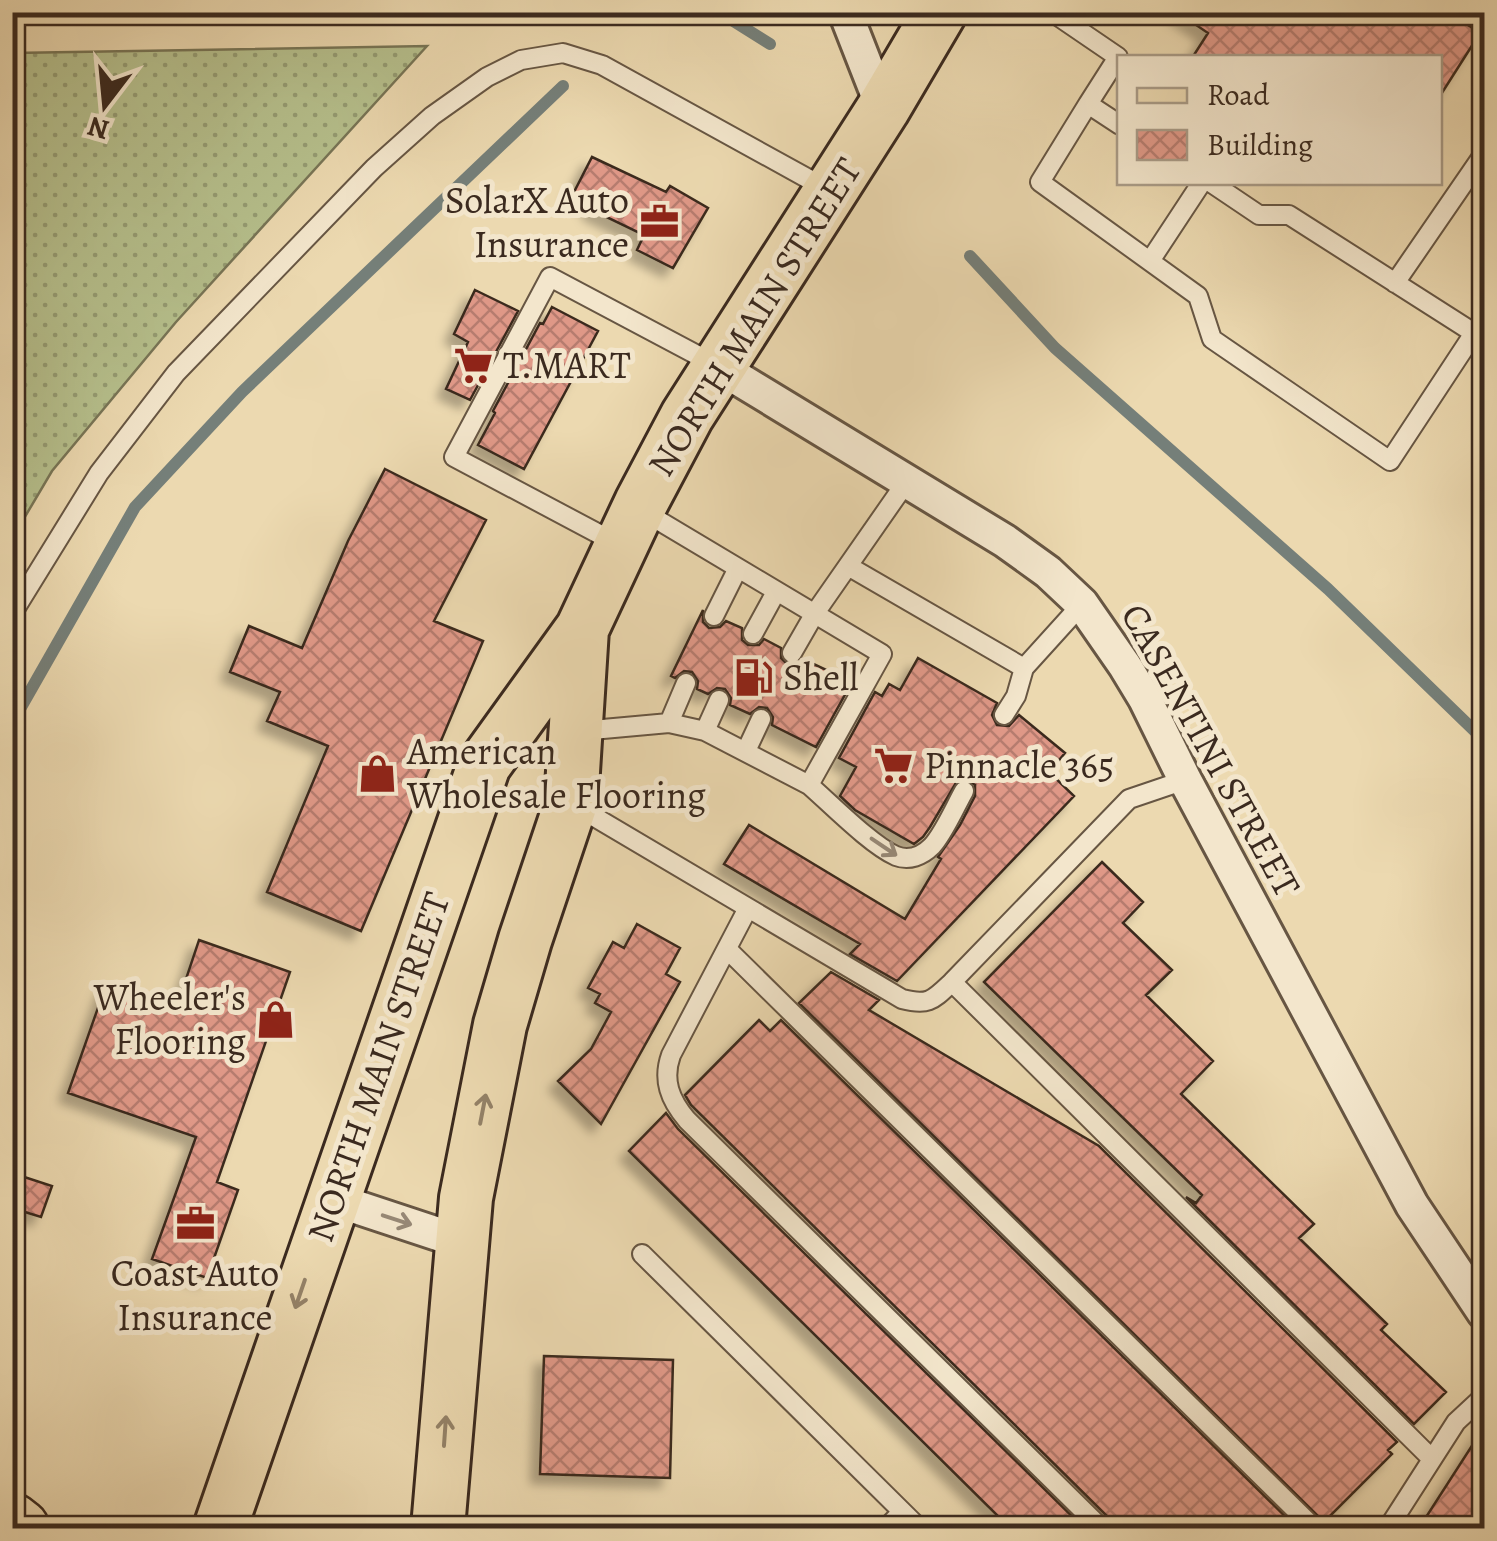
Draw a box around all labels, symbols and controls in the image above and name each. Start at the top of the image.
north arrow [55,55,155,155]
legend [1117,55,1442,185]
text: Road [1207,75,1270,115]
text: N [83,107,113,149]
text: Building [1207,125,1313,165]
street label: NORTH MAIN STREET [635,148,873,486]
place label: SolarX Auto Insurance [445,174,629,270]
office icon: SolarX Auto Insurance [638,201,680,243]
place label: T.MART [503,339,631,391]
supermarket icon: T.MART [452,344,494,386]
street label: CASENTINI STREET [1109,594,1313,906]
place label: Shell [783,651,859,703]
fuel station icon: Shell [732,656,774,698]
place label: American Wholesale Flooring [406,725,706,821]
place label: Pinnacle 365 [924,739,1114,791]
supermarket icon: Pinnacle 365 [873,744,915,786]
shop icon: American Wholesale Flooring [356,752,398,794]
one-way arrow [870,836,897,857]
street label: NORTH MAIN STREET [294,885,462,1249]
place label: Wheeler's Flooring [93,971,246,1067]
shop icon: Wheeler's Flooring [255,998,297,1040]
one-way arrow [474,1093,493,1126]
office icon: Coast Auto Insurance [174,1203,216,1245]
one-way arrow [381,1213,413,1231]
place label: Coast Auto Insurance [111,1247,279,1343]
one-way arrow [290,1277,308,1308]
one-way arrow [436,1416,455,1448]

